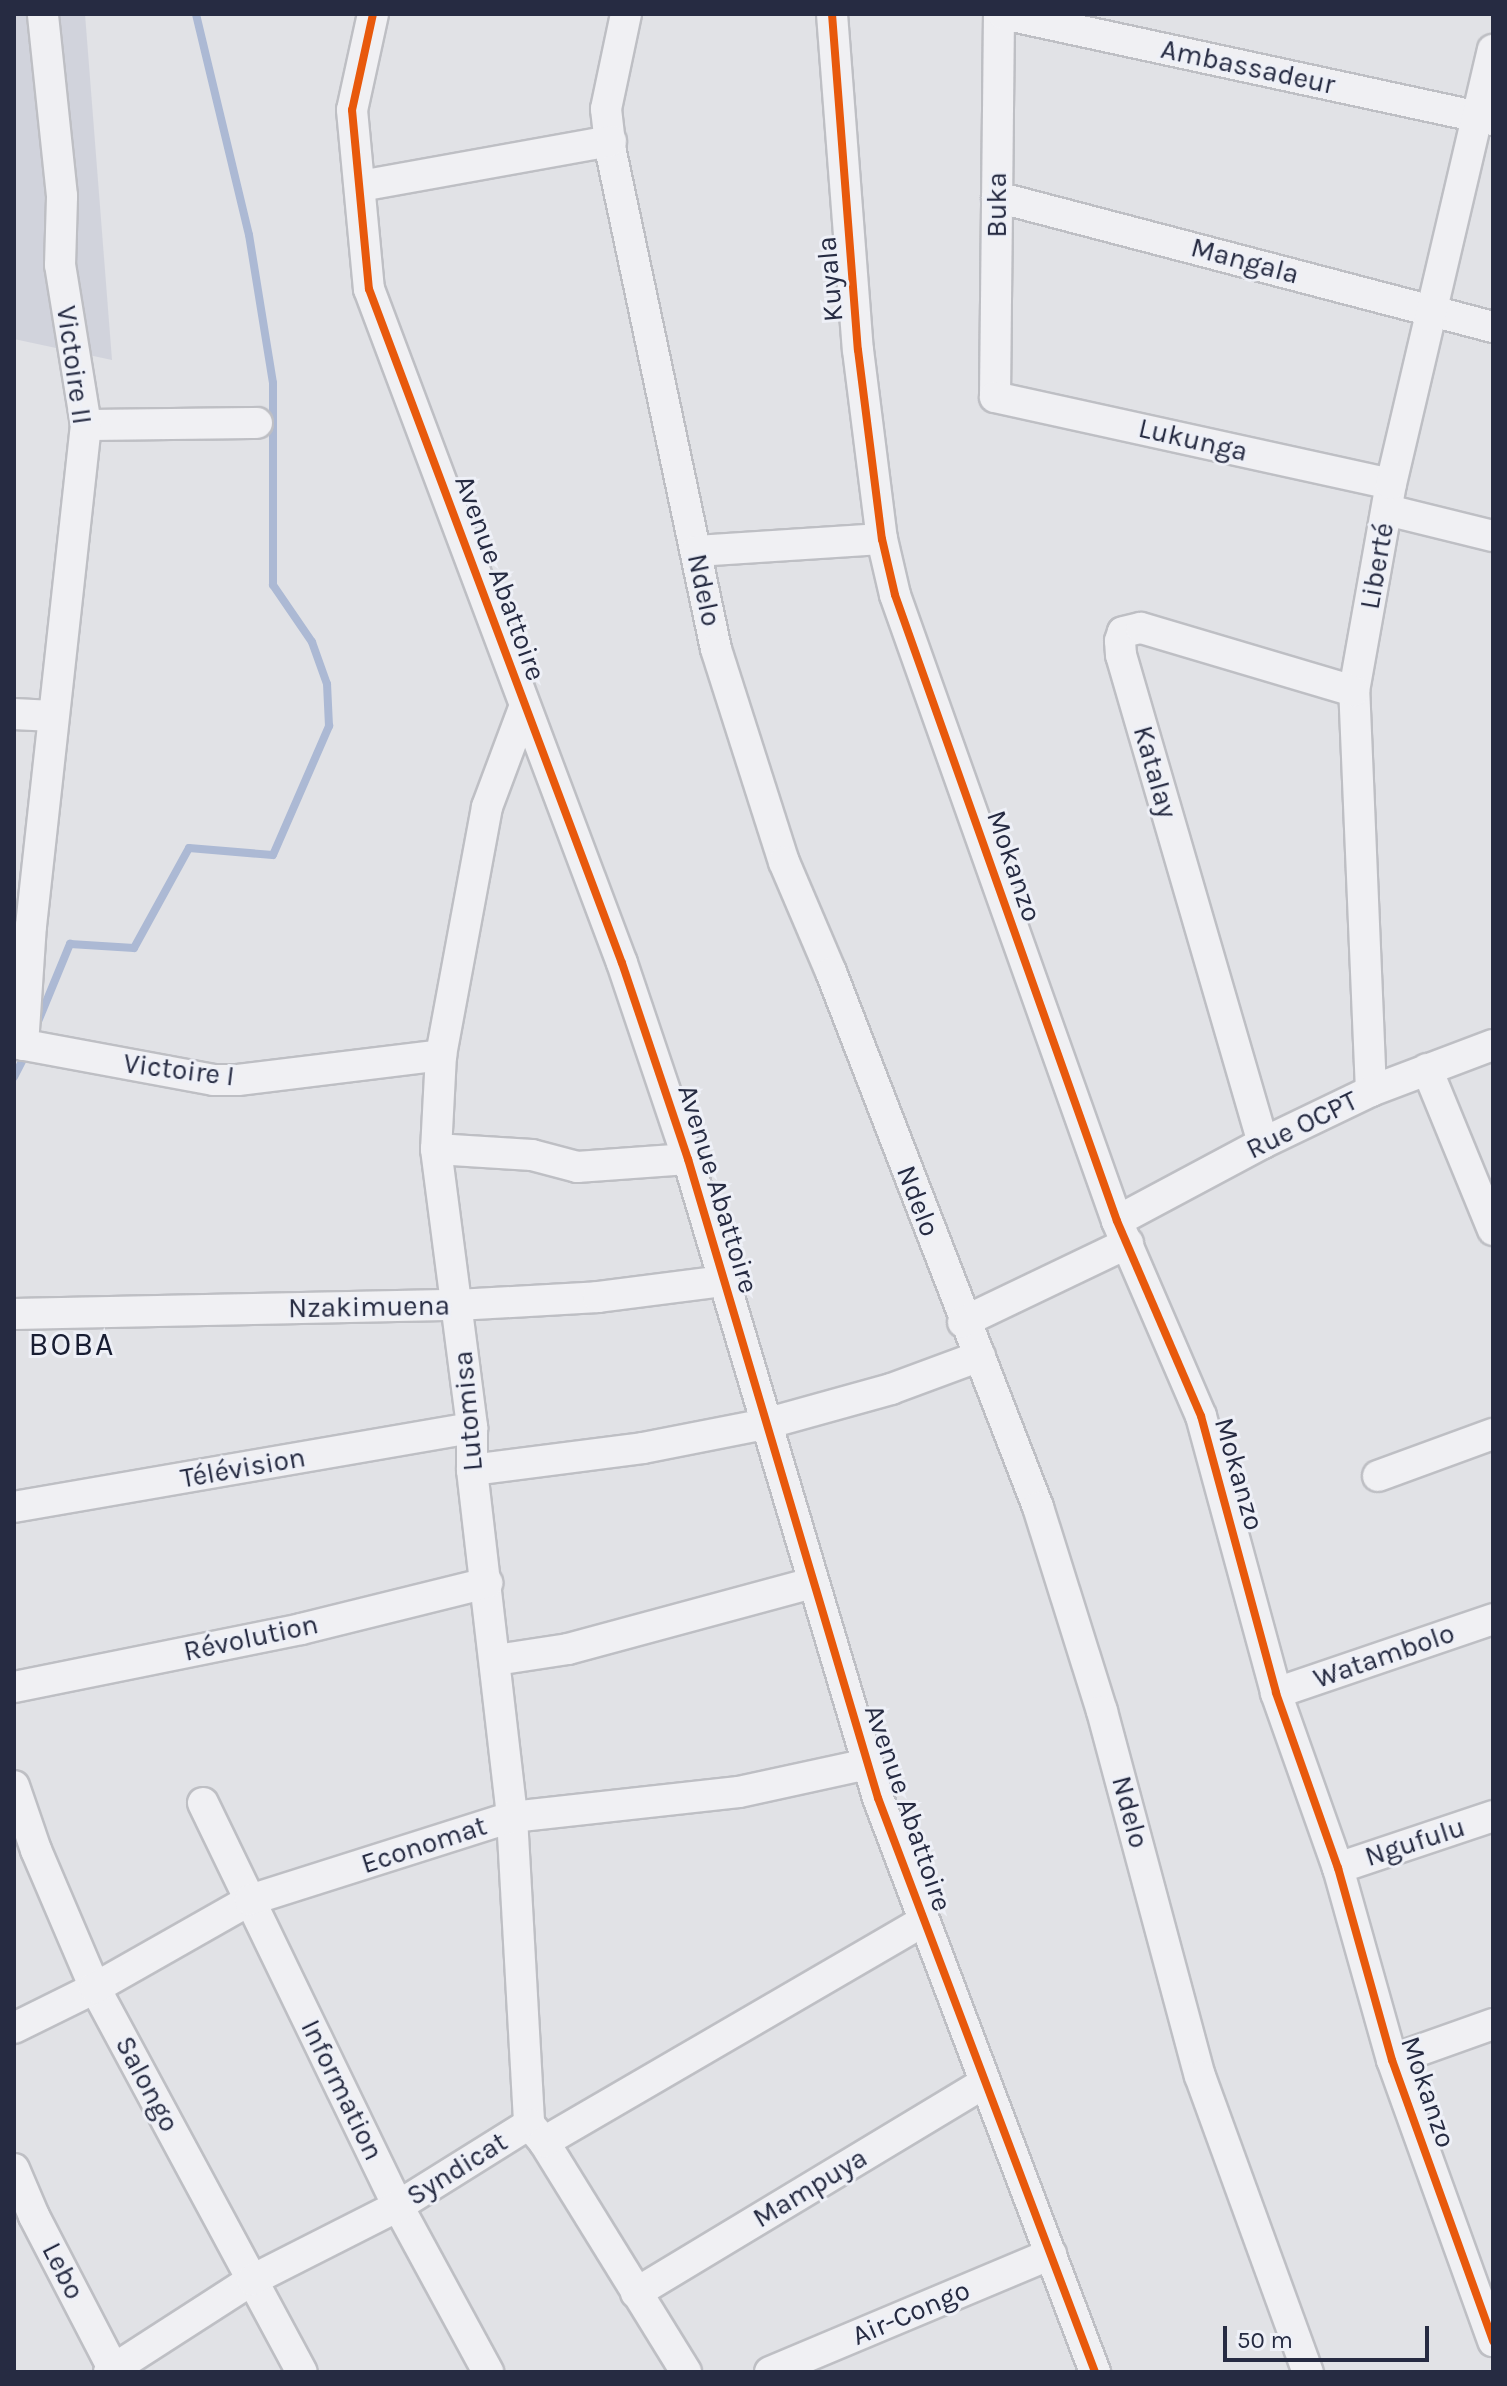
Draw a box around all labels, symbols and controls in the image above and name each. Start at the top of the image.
street label: Ambassadeur [1158,32,1338,102]
street label: Buka [980,172,1014,238]
street label: Mangala [1187,230,1303,292]
street label: Kuyala [810,235,850,323]
street label: Victoire II [49,303,99,427]
street label: Lukunga [1135,411,1251,469]
street label: Avenue Abattoire [447,471,553,685]
street label: Liberté [1353,520,1401,612]
street label: Ndelo [680,551,728,629]
street label: Katalay [1126,722,1184,822]
street label: Mokanzo [979,806,1049,926]
street label: Victoire I [122,1047,236,1093]
street label: Avenue Abattoire [670,1081,766,1297]
street label: Rue OCPT [1241,1084,1363,1166]
street label: Ndelo [889,1161,947,1241]
street label: Nzakimuena [288,1289,450,1325]
district label: BOBA [29,1326,115,1364]
street label: Lutomisa [446,1349,490,1473]
street label: Mokanzo [1207,1414,1271,1534]
street label: Télévision [178,1440,308,1496]
street label: Révolution [181,1607,321,1669]
street label: Watambolo [1309,1616,1459,1696]
street label: Avenue Abattoire [857,1700,959,1916]
street label: Ndelo [1104,1772,1156,1852]
street label: Economat [357,1809,491,1881]
street label: Ngufulu [1361,1810,1469,1874]
street label: Information [293,2014,391,2166]
street label: Salongo [108,2030,186,2138]
street label: Mokanzo [1393,2032,1463,2152]
street label: Syndicat [401,2125,513,2213]
street label: Mampuya [747,2141,873,2235]
street label: Lebo [35,2237,91,2305]
street label: Air-Congo [847,2273,975,2353]
scale bar [1227,2310,1433,2360]
text: 50 m [1237,2326,1293,2354]

